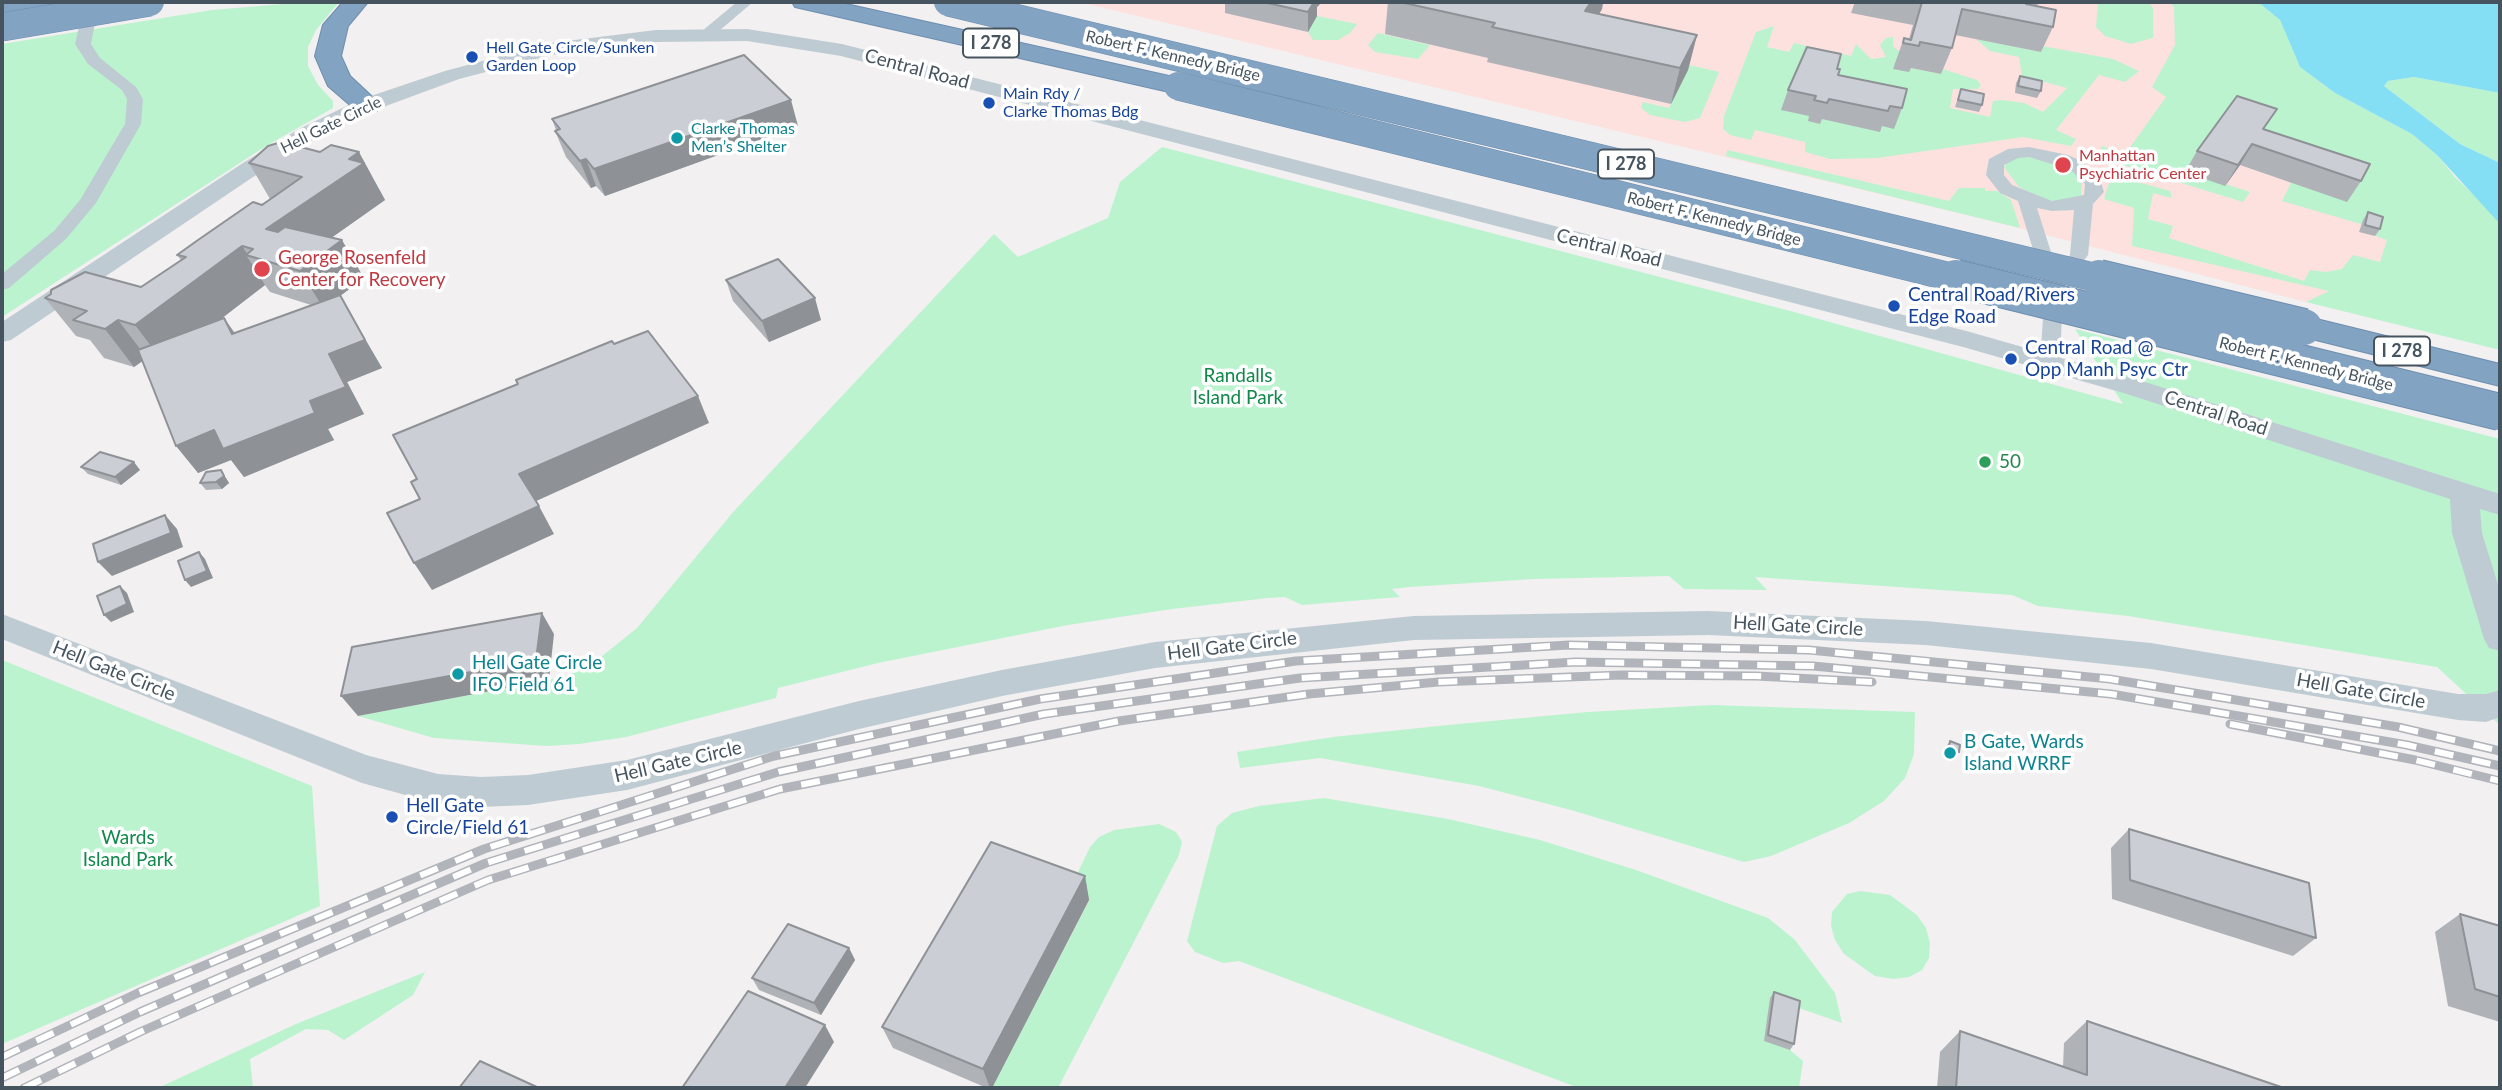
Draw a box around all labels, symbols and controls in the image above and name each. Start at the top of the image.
street label: Robert F. Kennedy Bridge [1084,27,1262,85]
road number: I 278 [963,28,1019,58]
place label: Hell Gate Circle/Sunken Garden Loop [486,38,654,76]
street label: Central Road [862,44,972,94]
marker: Hell Gate Circle/Sunken Garden Loop [464,49,480,65]
place label: Main Rdy / Clarke Thomas Bdg [1003,84,1138,122]
street label: Hell Gate Circle [278,92,384,158]
marker: Main Rdy / Clarke Thomas Bdg [981,95,997,111]
place label: Clarke Thomas Men’s Shelter [691,119,795,157]
marker: Clarke Thomas Men’s Shelter [669,130,685,146]
place label: Manhattan Psychiatric Center [2079,146,2206,184]
road number: I 278 [1598,149,1654,178]
marker: Manhattan Psychiatric Center [2053,155,2073,175]
street label: Robert F. Kennedy Bridge [1625,188,1803,250]
street label: Central Road [1554,224,1664,272]
place label: George Rosenfeld Center for Recovery [278,247,445,291]
marker: George Rosenfeld Center for Recovery [252,259,272,279]
place label: Central Road/Rivers Edge Road [1908,284,2075,328]
marker: Central Road/Rivers Edge Road [1886,298,1902,314]
street label: Robert F. Kennedy Bridge [2217,333,2395,395]
place label: Central Road @ Opp Manh Psyc Ctr [2025,337,2188,381]
road number: I 278 [2374,337,2430,366]
marker: Central Road @ Opp Manh Psyc Ctr [2003,351,2019,367]
park label: Randalls Island Park [1193,365,1283,409]
street label: Central Road [2161,386,2271,440]
place label: 50 [1999,451,2021,473]
marker: 50 [1977,454,1993,470]
street label: Hell Gate Circle [1732,611,1864,641]
street label: Hell Gate Circle [1166,627,1298,665]
street label: Hell Gate Circle [49,636,179,706]
place label: Hell Gate Circle IFO Field 61 [472,652,602,696]
marker: Hell Gate Circle IFO Field 61 [450,666,466,682]
street label: Hell Gate Circle [2295,668,2427,714]
place label: B Gate, Wards Island WRRF [1964,731,2084,775]
street label: Hell Gate Circle [612,736,744,788]
marker: B Gate, Wards Island WRRF [1942,745,1958,761]
place label: Hell Gate Circle/Field 61 [406,795,529,839]
marker: Hell Gate Circle/Field 61 [384,809,400,825]
park label: Wards Island Park [83,827,173,871]

